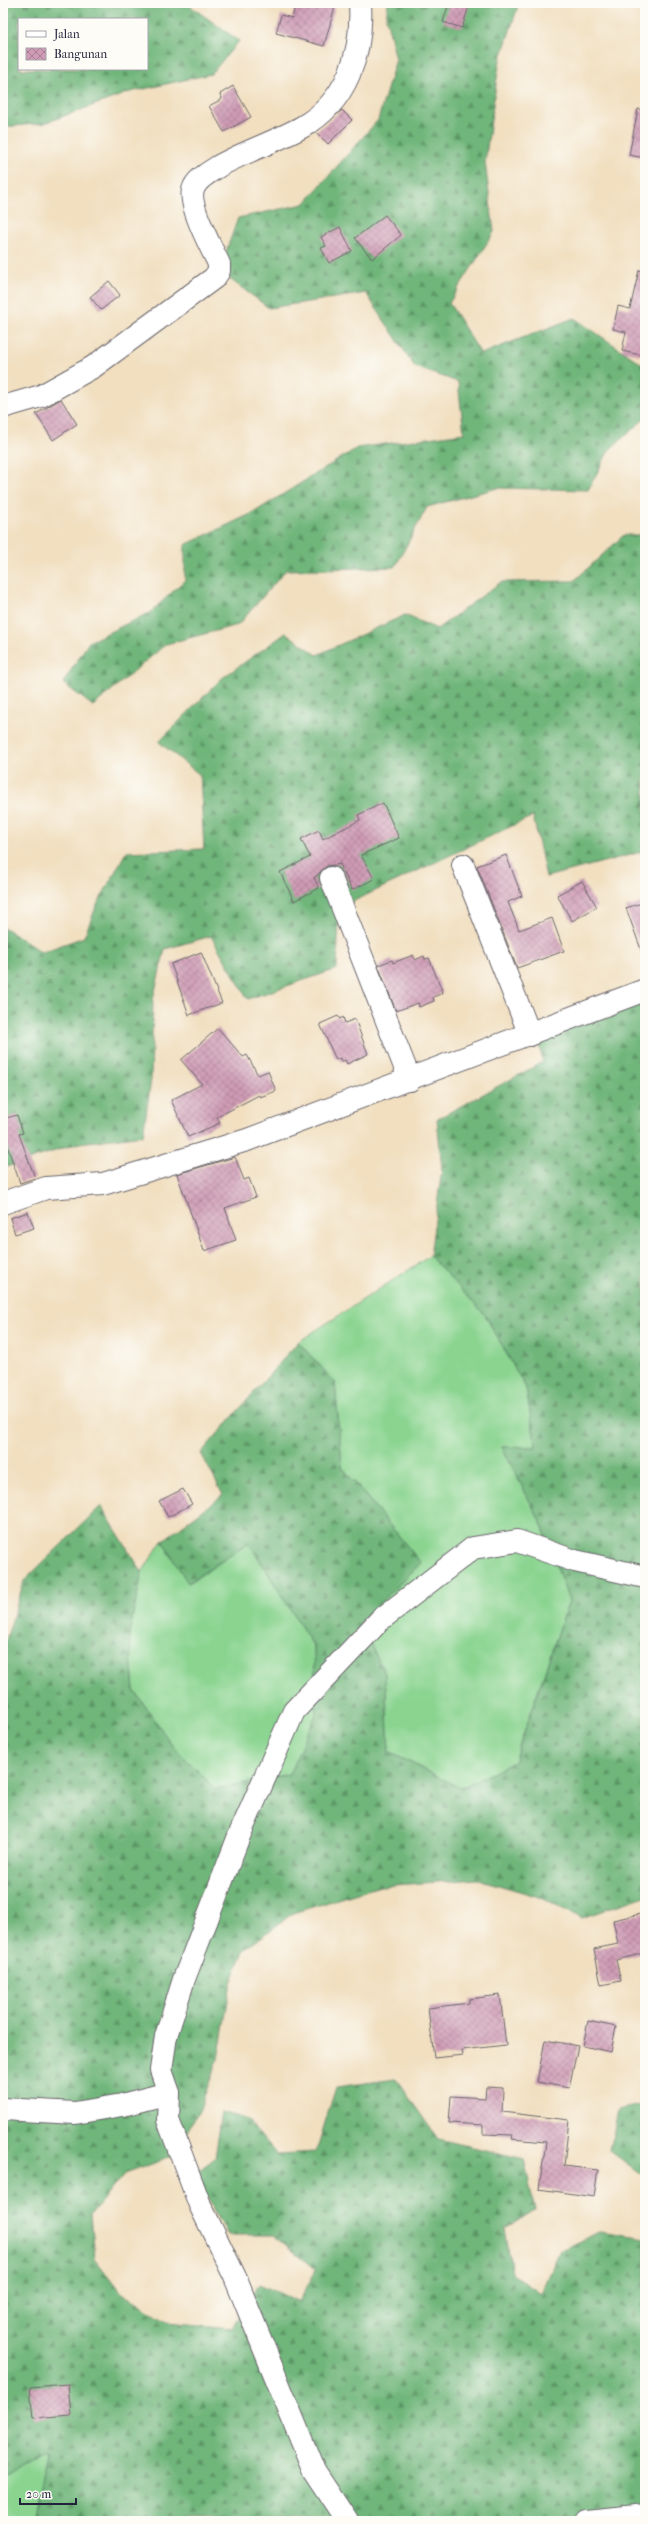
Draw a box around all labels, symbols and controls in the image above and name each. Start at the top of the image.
legend [18,18,148,70]
text: Jalan [53,27,80,41]
text: Bangunan [54,47,107,61]
scale bar [20,2480,76,2506]
text: 20 m [26,2487,51,2501]

